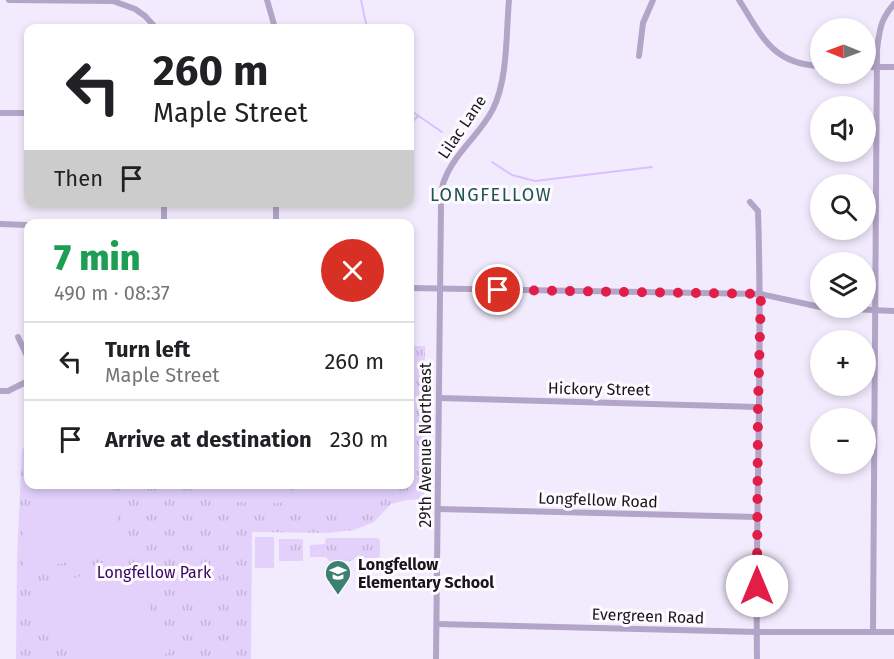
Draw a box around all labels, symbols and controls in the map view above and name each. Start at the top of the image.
north arrow [810,18,876,84]
map controls [810,18,876,474]
text: 260 m [153,46,268,96]
icon: left [54,48,132,126]
street label: Lilac Lane [434,92,490,162]
button: sound [810,96,876,162]
text: Maple Street [153,97,308,129]
icon: arrive [115,162,148,195]
text: Then [54,165,103,192]
button: search [810,174,876,240]
district label: LONGFELLOW [430,184,552,206]
text: 7 min [54,236,140,280]
button: close [321,239,384,302]
button: layers [810,252,876,318]
pin [472,264,523,315]
icon: arrive [481,273,514,306]
text: 490 m · 08:37 [54,281,170,305]
button: + [810,330,876,396]
text: Turn left [105,336,190,363]
icon: left [54,345,87,378]
text: 260 m [324,348,384,375]
street label: 29th Avenue Northeast [416,362,435,527]
text: Maple Street [105,363,220,387]
street label: Hickory Street [548,379,650,399]
button: − [810,408,876,474]
icon: arrive [54,423,87,456]
text: Arrive at destination [105,426,312,453]
text: 230 m [330,426,388,453]
street label: Longfellow Road [538,488,658,512]
position arrow [725,554,789,618]
place label: Longfellow Elementary School [358,555,494,592]
school or university icon: Longfellow Elementary School [323,558,353,596]
park label: Longfellow Park [97,563,212,582]
street label: Evergreen Road [591,605,705,627]

